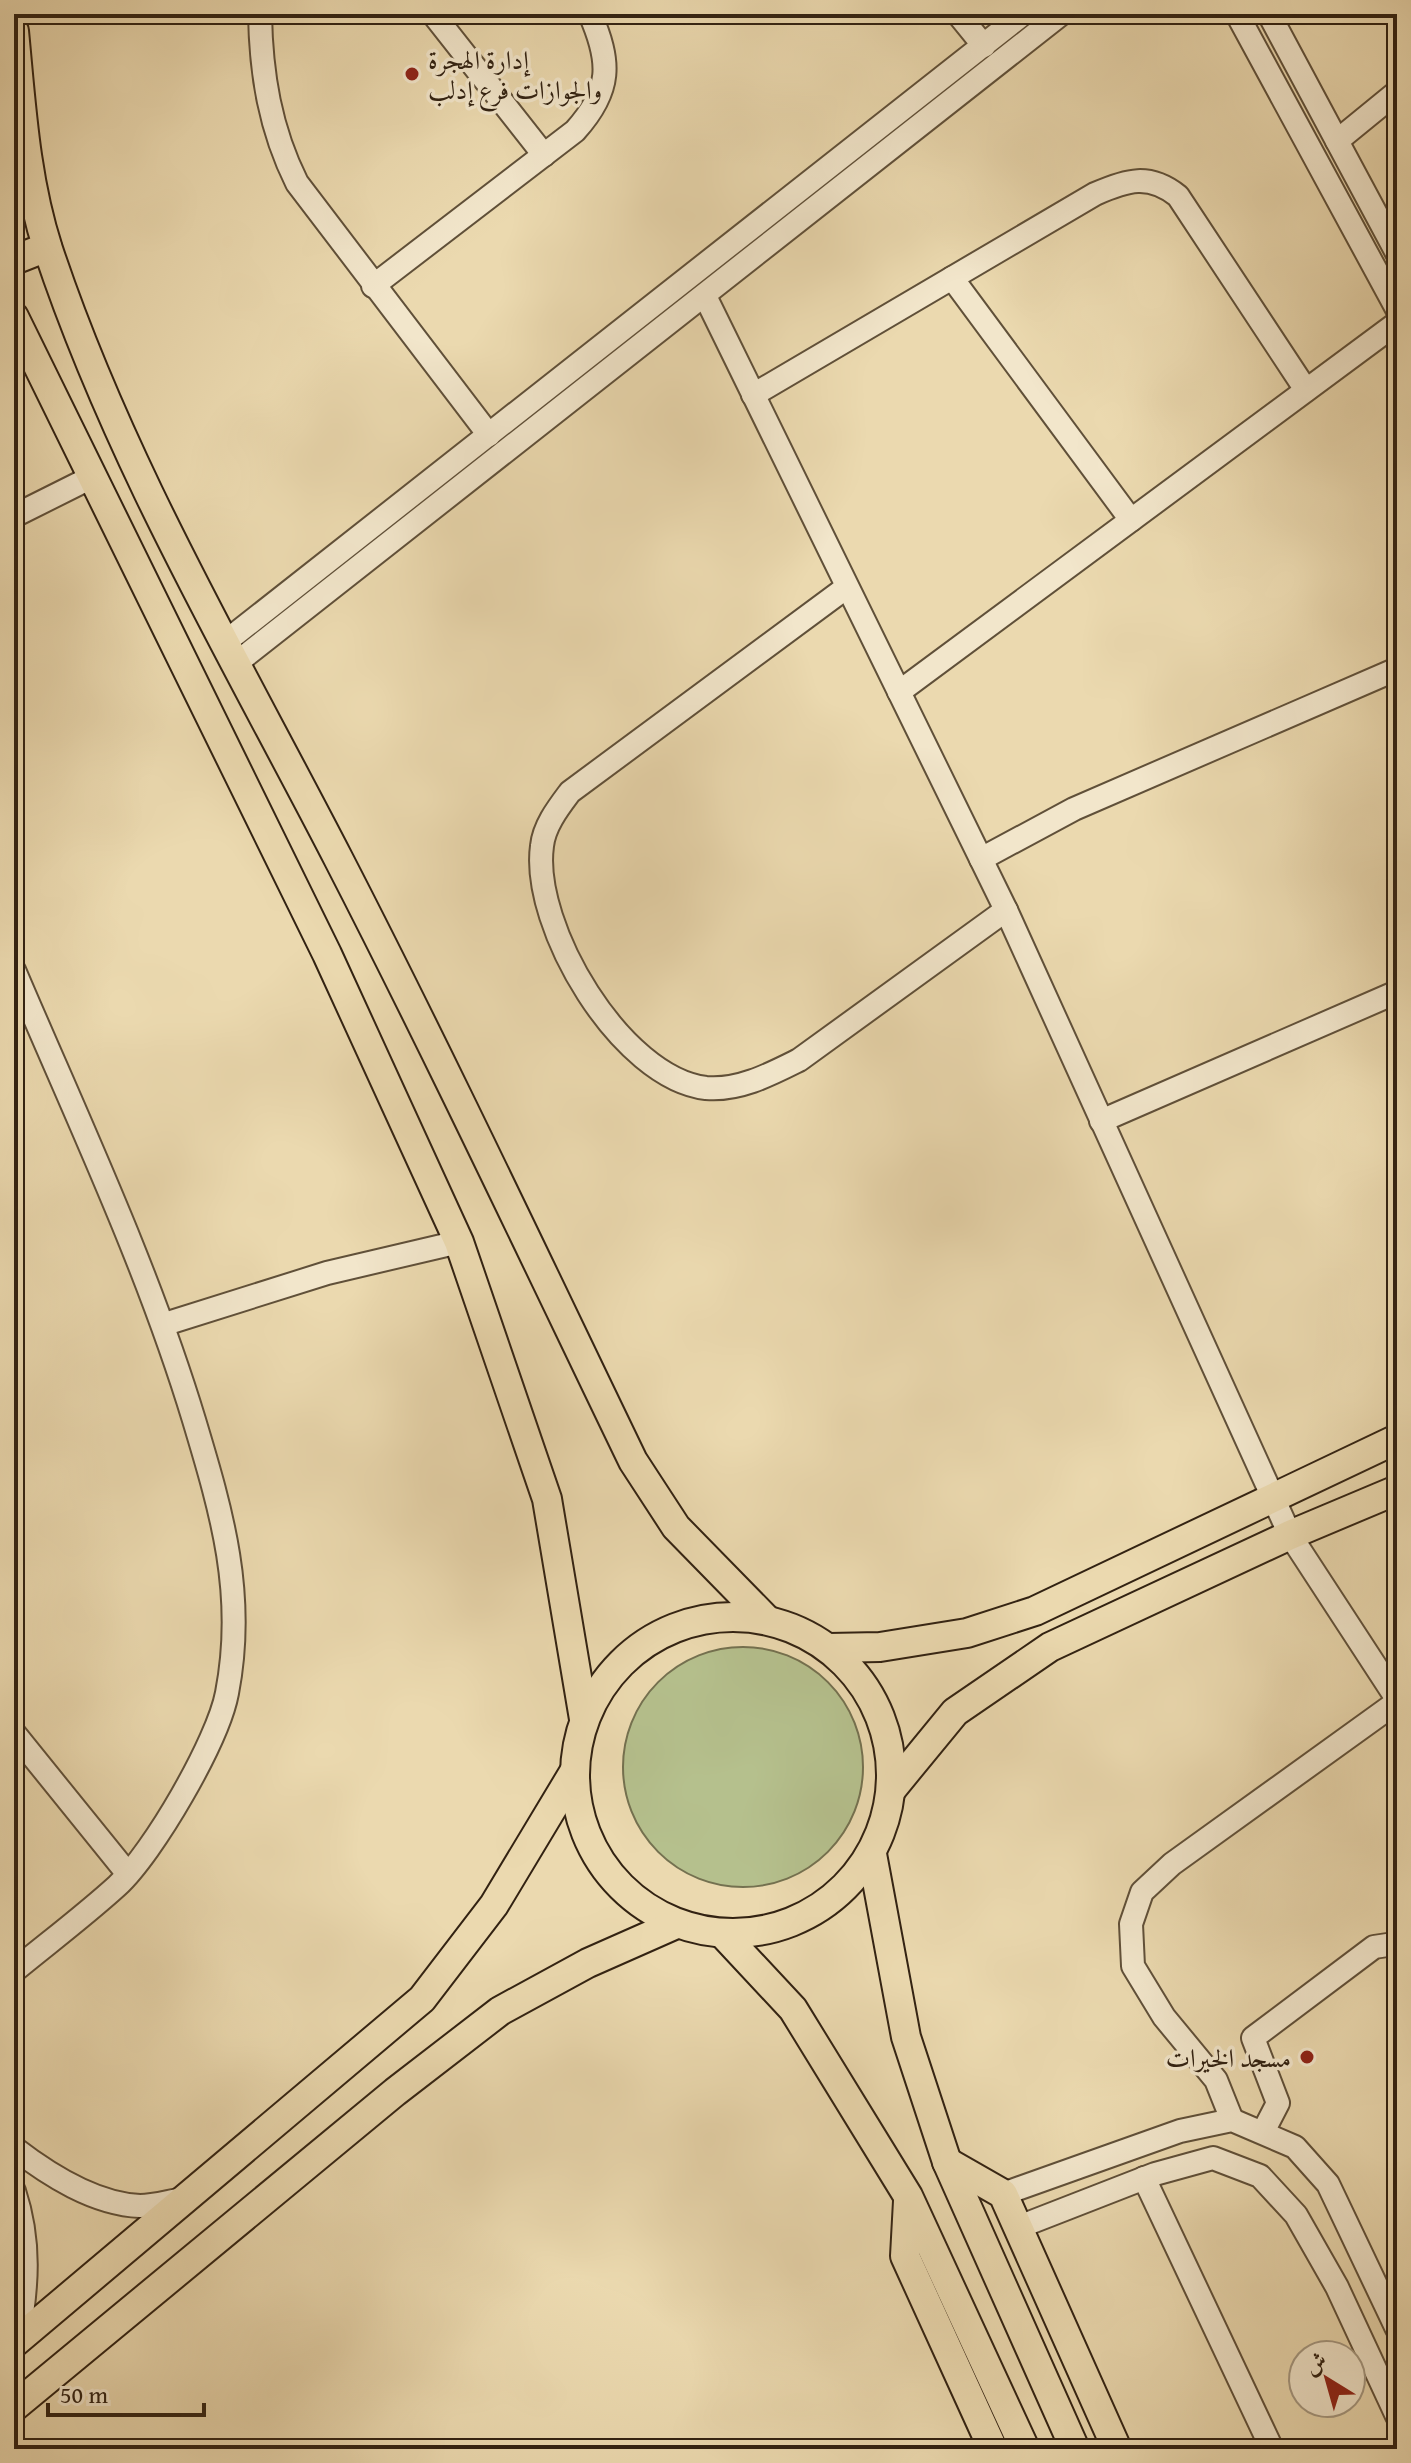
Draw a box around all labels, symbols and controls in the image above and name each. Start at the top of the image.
place label: إدارة الهجرة والجوازات فرع إدلب [428,40,602,112]
marker: إدارة الهجرة والجوازات فرع إدلب [403,65,421,83]
place label: مسجد الخيرات [1166,2038,1291,2077]
marker: مسجد الخيرات [1298,2048,1316,2066]
north arrow [1287,2339,1367,2419]
text: ش [1297,2344,1333,2382]
scale bar [48,2367,204,2417]
text: 50 m [60,2377,108,2412]

